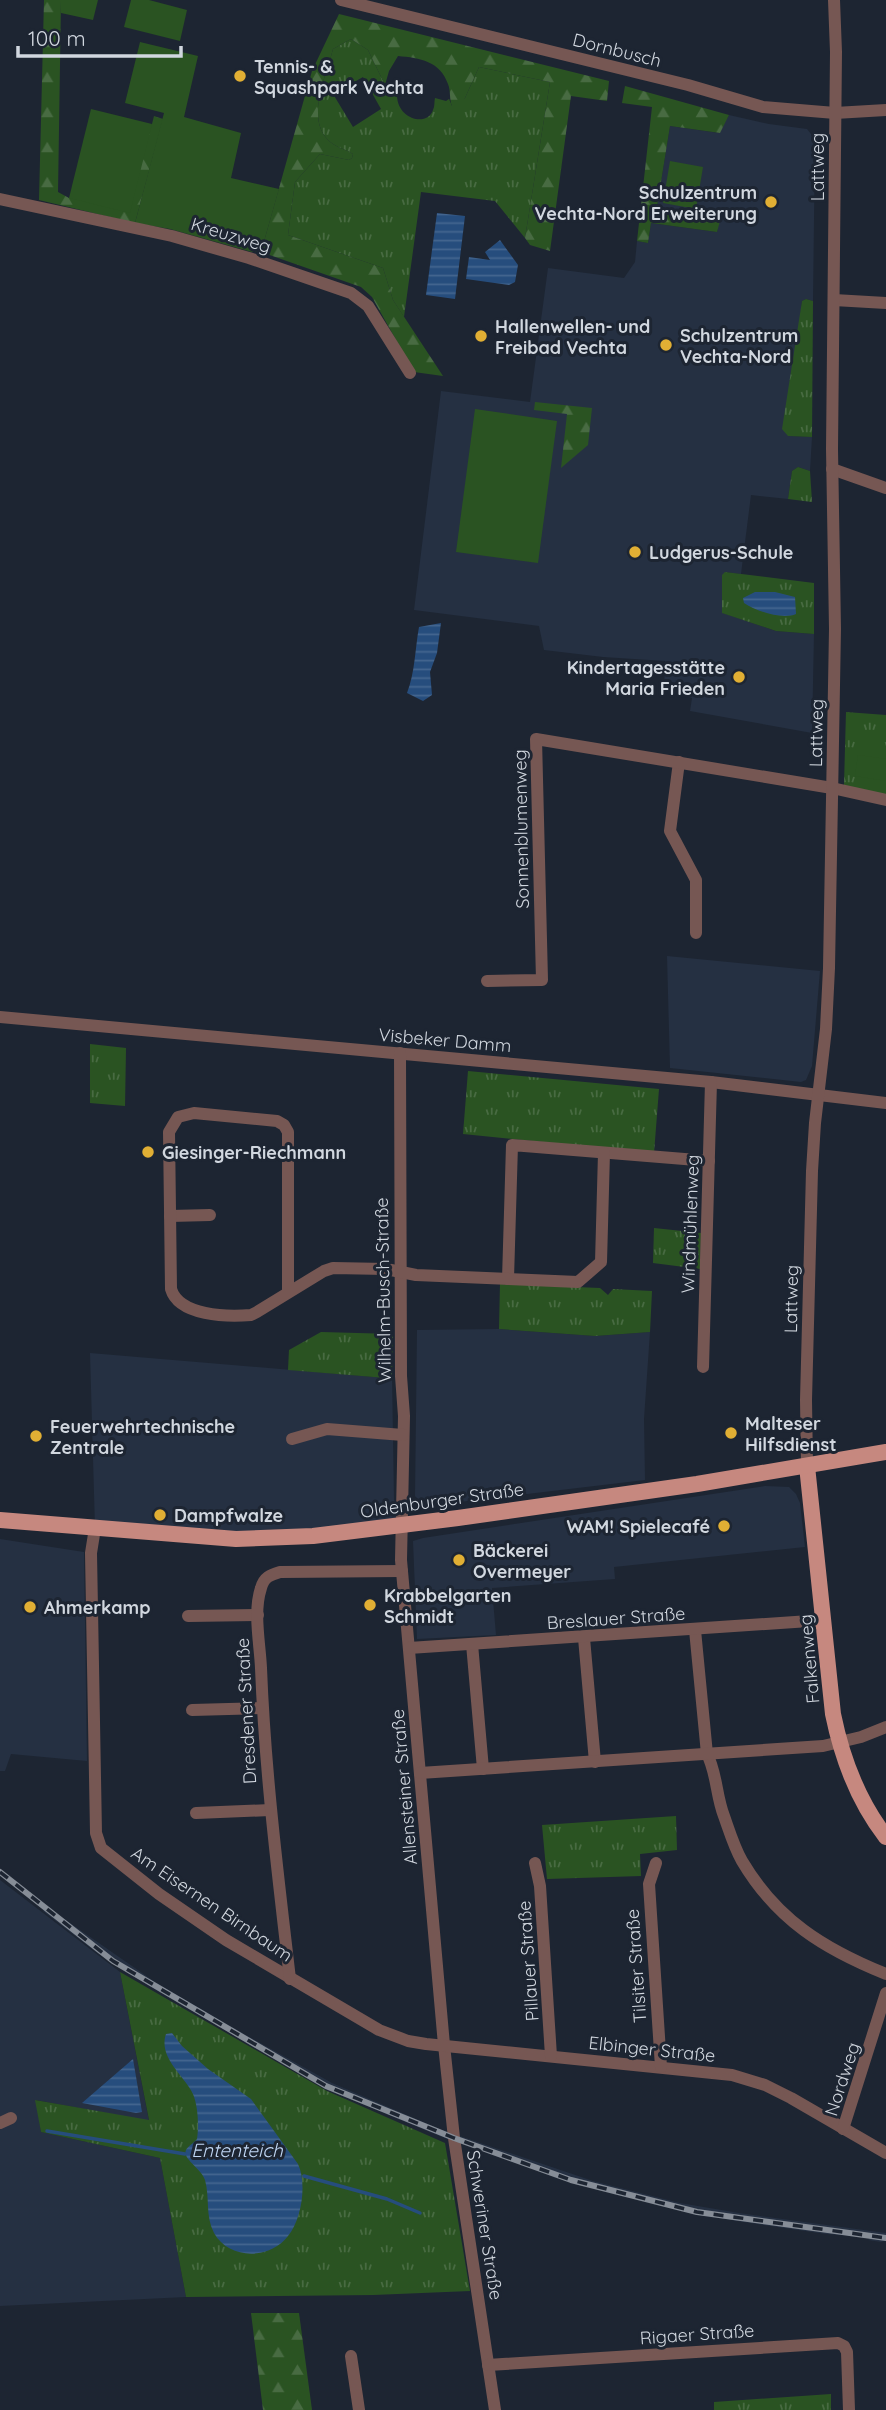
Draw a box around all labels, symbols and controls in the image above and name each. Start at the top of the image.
scale bar [18,14,180,58]
text: 100 m [28,25,86,51]
street label: Dornbusch [570,28,664,72]
place label: Tennis- & Squashpark Vechta [254,55,424,99]
marker: Tennis- & Squashpark Vechta [232,68,248,84]
street label: Lattweg [806,133,829,201]
place label: Schulzentrum Vechta-Nord Erweiterung [534,181,757,225]
marker: Schulzentrum Vechta-Nord Erweiterung [763,194,779,210]
street label: Kreuzweg [188,212,274,258]
place label: Hallenwellen- und Freibad Vechta [495,315,650,359]
place label: Schulzentrum Vechta-Nord [680,324,798,368]
marker: Hallenwellen- und Freibad Vechta [473,328,489,344]
marker: Schulzentrum Vechta-Nord [658,337,674,353]
place label: Ludgerus-Schule [649,541,793,564]
marker: Ludgerus-Schule [627,544,643,560]
place label: Kindertagesstätte Maria Frieden [567,656,725,700]
marker: Kindertagesstätte Maria Frieden [731,669,747,685]
street label: Lattweg [804,699,828,767]
street label: Sonnenblumenweg [508,749,534,909]
street label: Visbeker Damm [378,1023,512,1057]
place label: Giesinger-Riechmann [162,1141,346,1164]
marker: Giesinger-Riechmann [140,1144,156,1160]
street label: Windmühlenweg [676,1154,704,1294]
street label: Wilhelm-Busch-Straße [370,1197,396,1383]
street label: Lattweg [779,1265,803,1333]
place label: Malteser Hilfsdienst [745,1412,837,1456]
place label: Feuerwehrtechnische Zentrale [50,1415,235,1459]
marker: Malteser Hilfsdienst [723,1425,739,1441]
marker: Feuerwehrtechnische Zentrale [28,1428,44,1444]
street label: Oldenburger Straße [359,1477,525,1523]
place label: Dampfwalze [174,1504,283,1527]
marker: Dampfwalze [152,1507,168,1523]
place label: WAM! Spielecafé [567,1515,710,1538]
marker: WAM! Spielecafé [716,1518,732,1534]
place label: Bäckerei Overmeyer [473,1539,571,1583]
marker: Bäckerei Overmeyer [451,1552,467,1568]
place label: Krabbelgarten Schmidt [384,1584,512,1628]
place label: Ahmerkamp [44,1596,150,1619]
marker: Krabbelgarten Schmidt [362,1597,378,1613]
marker: Ahmerkamp [22,1599,38,1615]
street label: Breslauer Straße [546,1602,686,1634]
street label: Falkenweg [794,1613,824,1705]
street label: Dresdener Straße [231,1637,261,1785]
street label: Allensteiner Straße [386,1708,422,1866]
street label: Am Eisernen Birnbaum [127,1841,297,1967]
street label: Pillauer Straße [512,1900,544,2022]
street label: Tilsiter Straße [621,1908,651,2024]
street label: Elbinger Straße [587,2031,717,2067]
street label: Nordweg [819,2039,865,2119]
water label: Ententeich [191,2138,284,2162]
street label: Schweriner Straße [462,2148,508,2302]
street label: Rigaer Straße [639,2319,755,2349]

